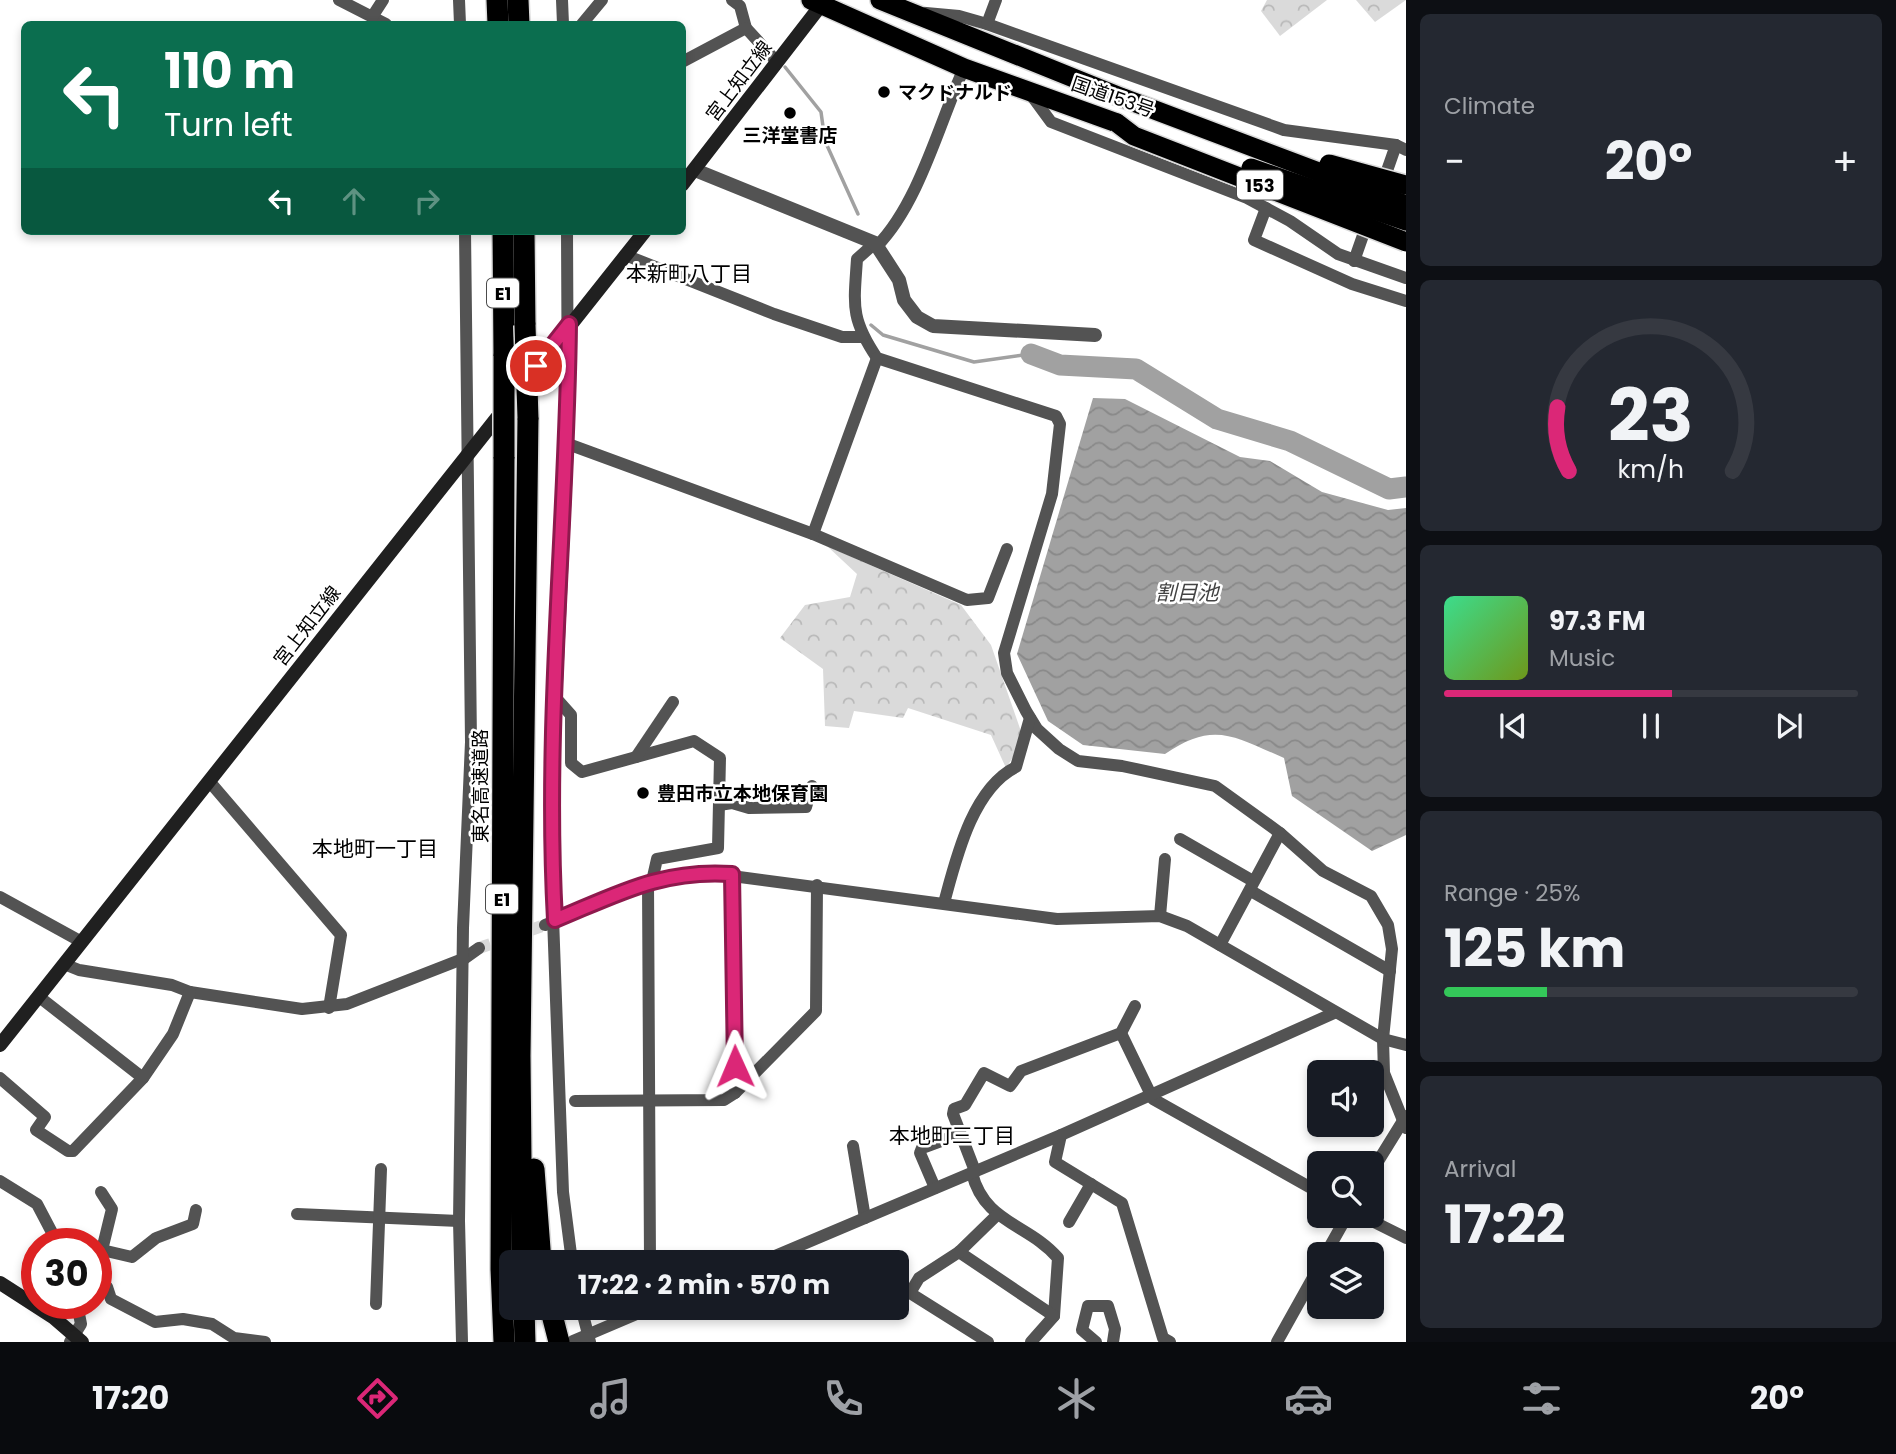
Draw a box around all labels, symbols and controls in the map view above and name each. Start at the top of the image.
street label: 宮上知立線 [700,35,778,127]
text: 110 m [164,37,295,105]
icon: left [49,49,140,140]
street label: 国道153号 [1068,70,1158,124]
place label: マクドナルド [898,79,1012,106]
marker: マクドナルド [876,84,892,100]
text: Climate [1444,90,1535,122]
text: Turn left [164,102,293,147]
marker: 三洋堂書店 [782,105,798,121]
place label: 三洋堂書店 [742,122,838,149]
text: 20° [1605,125,1692,198]
text: − [1444,135,1465,188]
text: + [1832,135,1858,188]
road number: 153 [1237,170,1283,200]
icon: left [262,182,300,220]
icon: ahead [335,182,373,220]
icon: right [408,182,446,220]
district label: 本新町八丁目 [626,259,752,288]
road number: E1 [487,278,519,307]
pin [506,336,566,396]
icon: arrive [517,347,555,385]
text: 23 [1608,366,1694,467]
text: km/h [1618,452,1684,487]
water label: 割目池 [1156,578,1220,607]
street label: 宮上知立線 [267,580,347,672]
text: 97.3 FM [1549,603,1646,639]
text: Music [1549,642,1615,674]
icon: previous [1494,707,1532,745]
icon: pause [1632,707,1670,745]
icon: next [1770,707,1808,745]
street label: 東名高速道路 [467,729,494,843]
place label: 豊田市立本地保育園 [657,780,828,807]
marker: 豊田市立本地保育園 [635,785,651,801]
district label: 本地町一丁目 [312,834,438,863]
text: Range · 25% [1444,877,1580,909]
road number: E1 [486,884,518,914]
text: 125 km [1444,912,1625,985]
position arrow [698,1029,772,1103]
map controls [1307,1060,1384,1319]
button: sound [1307,1060,1384,1137]
district label: 本地町三丁目 [889,1121,1015,1150]
button: search [1307,1151,1384,1228]
text: Arrival [1444,1153,1516,1185]
text: 17:22 [1444,1188,1566,1261]
speed limit sign: 30 [21,1228,112,1319]
button: layers [1307,1242,1384,1319]
text: 17:22 · 2 min · 570 m [578,1267,830,1303]
icon: directions [353,1374,402,1423]
icon: music [586,1374,635,1423]
icon: phone [819,1374,868,1423]
icon: climate [1052,1374,1101,1423]
icon: car [1284,1374,1333,1423]
icon: filters [1517,1374,1566,1423]
text: 17:20 [92,1375,169,1420]
text: 20° [1750,1375,1804,1420]

